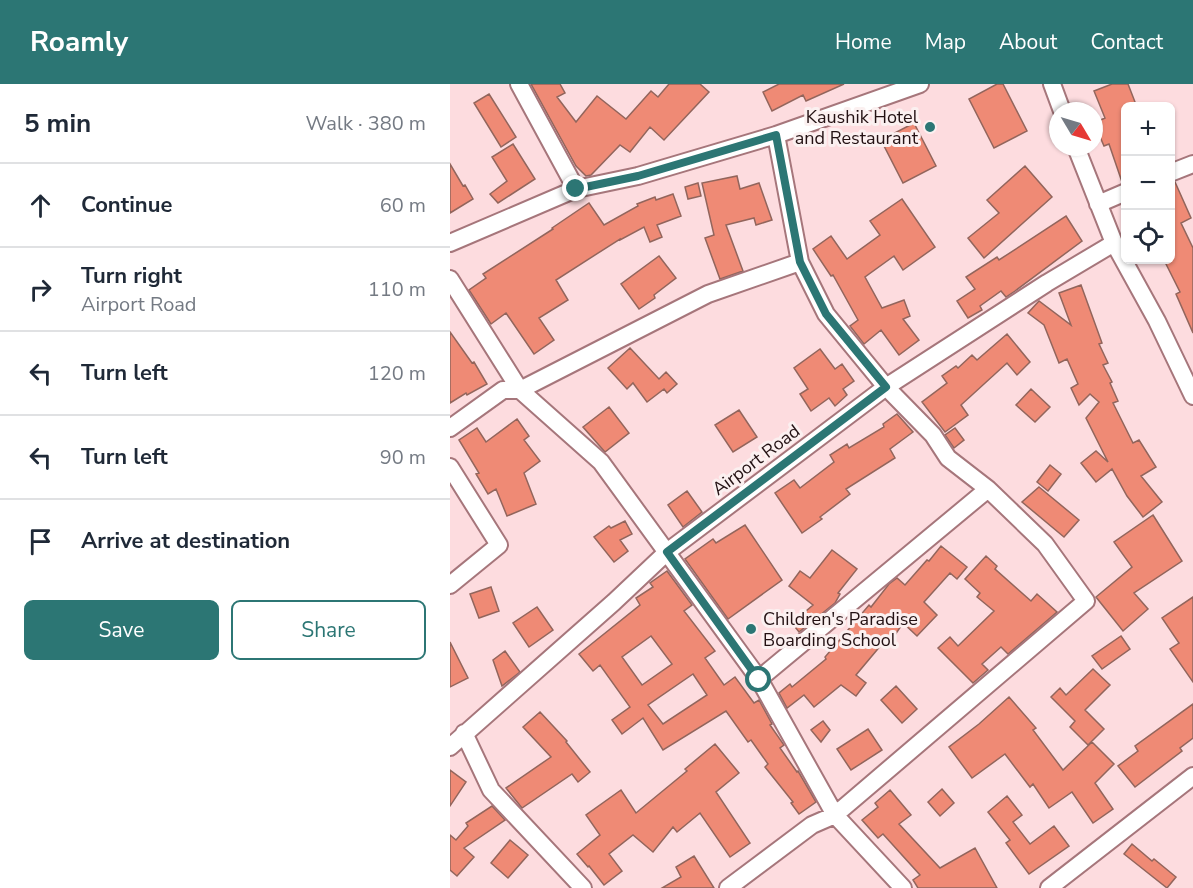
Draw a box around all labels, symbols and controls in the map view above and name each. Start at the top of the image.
text: Roamly [30,23,128,61]
text: Home [835,28,892,56]
text: Map [925,28,966,56]
text: About [999,28,1057,56]
text: Contact [1090,28,1163,56]
north arrow [1049,102,1103,156]
map controls [1121,102,1175,264]
button: + [1121,102,1175,156]
place label: Kaushik Hotel and Restaurant [795,105,919,150]
text: 5 min [24,106,91,141]
text: Walk · 380 m [306,110,426,137]
marker: Kaushik Hotel and Restaurant [923,120,937,134]
button: − [1121,156,1175,210]
route end [562,175,588,201]
icon: ahead [24,189,57,222]
text: Continue [81,190,172,220]
text: 60 m [380,192,426,219]
button: locate [1121,210,1175,264]
text: Turn right [81,261,182,291]
icon: right [24,273,57,306]
text: 110 m [368,276,426,303]
text: Airport Road [81,291,197,318]
icon: left [24,357,57,390]
text: Turn left [81,358,168,388]
text: 120 m [368,360,426,387]
street label: Airport Road [707,419,805,501]
icon: left [24,441,57,474]
text: Turn left [81,442,168,472]
text: 90 m [380,444,426,471]
icon: arrive [24,525,57,558]
text: Arrive at destination [81,526,290,556]
button: Save [24,600,219,660]
button: Share [231,600,426,660]
place label: Children's Paradise Boarding School [763,607,918,652]
marker: Children's Paradise Boarding School [744,622,758,636]
route start [745,666,771,692]

